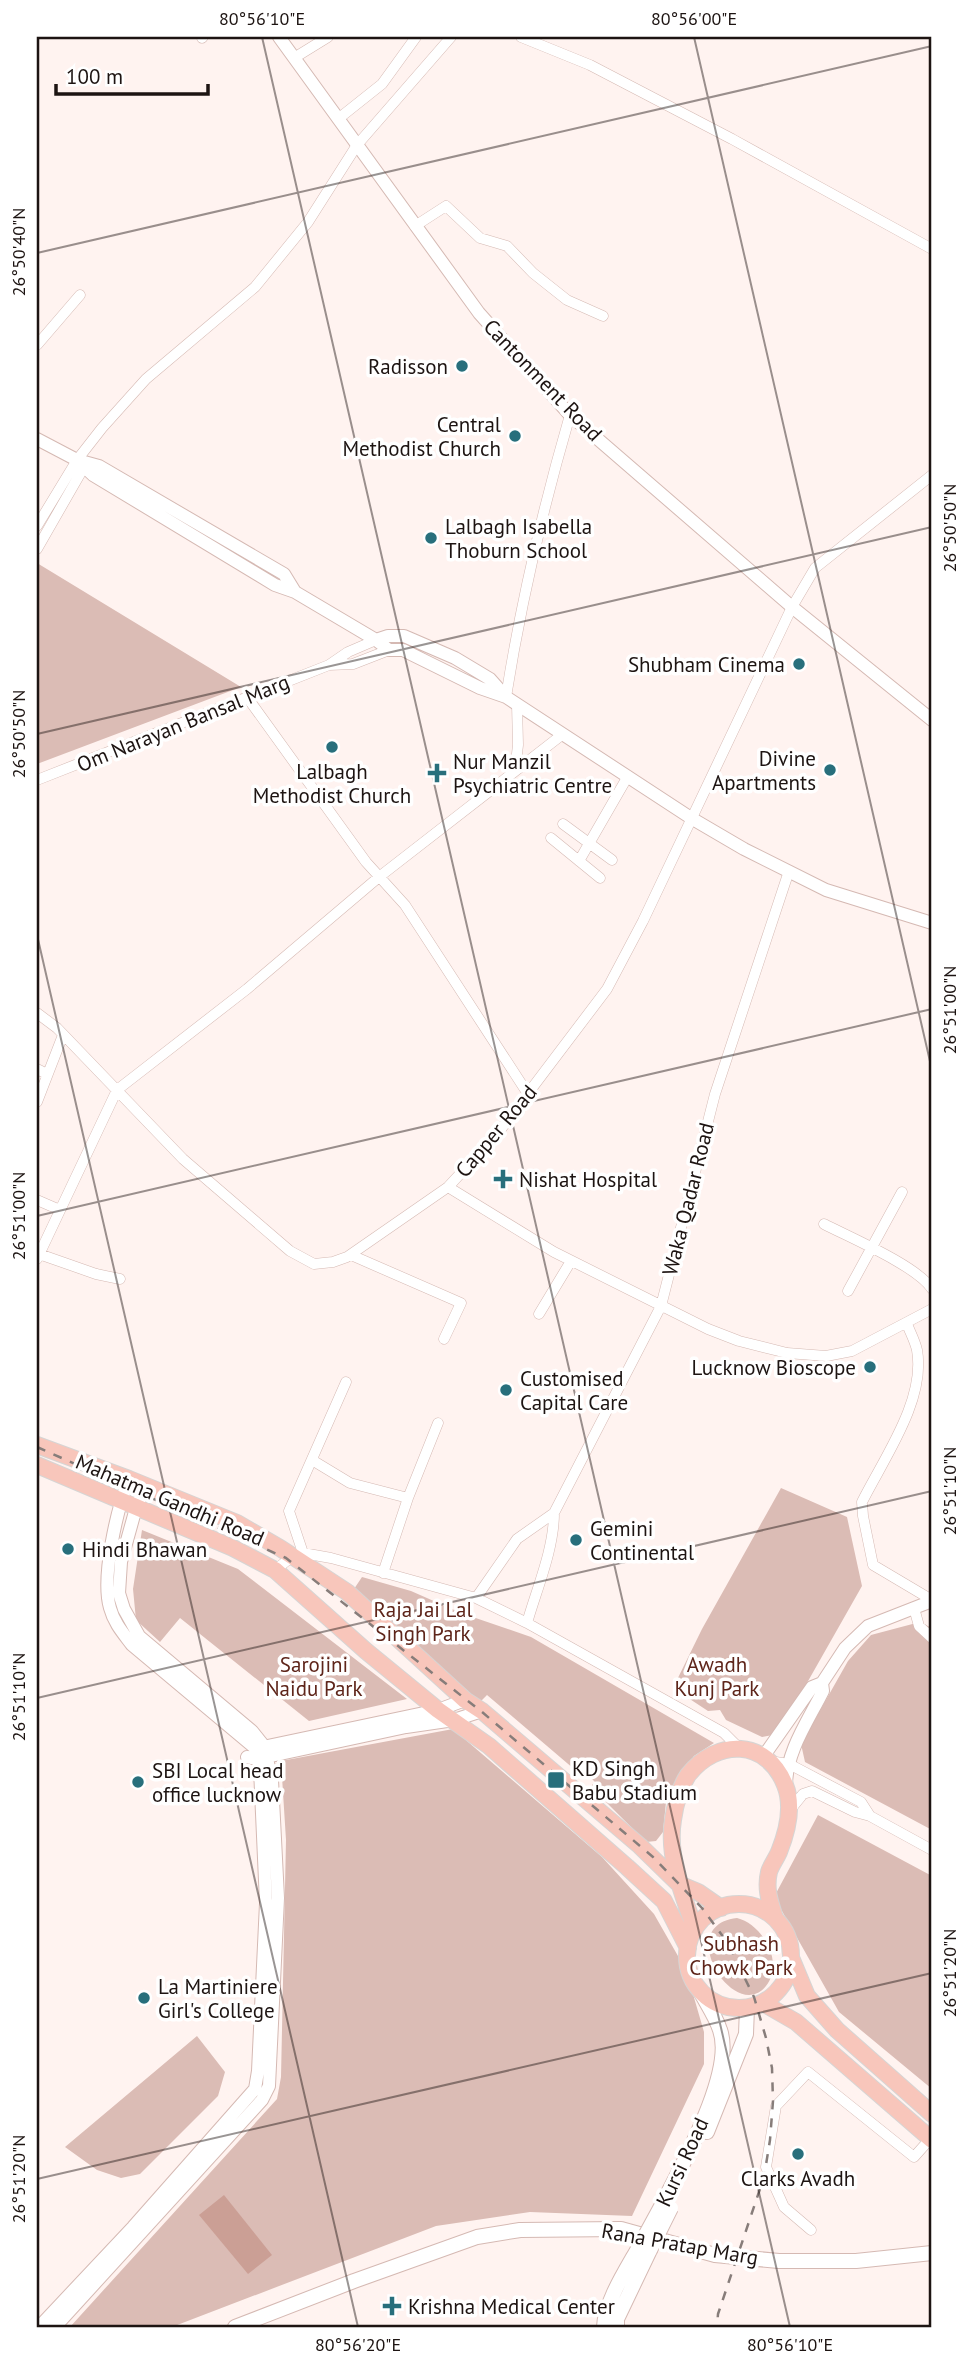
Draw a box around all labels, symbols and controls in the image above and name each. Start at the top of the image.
text: 80°56'10"E [219,7,305,30]
text: 80°56'00"E [651,7,737,30]
scale bar [56,52,208,96]
text: 100 m [66,63,123,90]
text: 26°50'40"N [7,208,30,296]
street label: Cantonment Road [478,313,608,447]
place label: Radisson [368,353,448,380]
marker: Radisson [454,358,470,374]
place label: Central Methodist Church [342,411,501,462]
marker: Central Methodist Church [507,428,523,444]
text: 26°50'50"N [938,484,961,572]
place label: Lalbagh Isabella Thoburn School [445,513,592,564]
marker: Lalbagh Isabella Thoburn School [423,530,439,546]
place label: Shubham Cinema [628,651,785,678]
marker: Shubham Cinema [791,656,807,672]
street label: Om Narayan Bansal Marg [73,668,293,778]
text: 26°50'50"N [7,690,30,778]
marker: Lalbagh Methodist Church [324,739,340,755]
place label: Divine Apartments [712,745,816,796]
place label: Nur Manzil Psychiatric Centre [453,748,612,799]
place label: Lalbagh Methodist Church [253,758,411,809]
marker: Divine Apartments [822,762,838,778]
marker: Nur Manzil Psychiatric Centre [427,763,447,783]
text: 26°51'00"N [938,966,961,1054]
street label: Capper Road [449,1079,543,1183]
street label: Waka Qadar Road [656,1120,720,1278]
place label: Nishat Hospital [519,1166,657,1193]
marker: Nishat Hospital [493,1169,513,1189]
text: 26°51'00"N [7,1172,30,1260]
place label: Lucknow Bioscope [691,1354,856,1381]
marker: Lucknow Bioscope [862,1359,878,1375]
place label: Customised Capital Care [520,1365,628,1416]
marker: Customised Capital Care [498,1382,514,1398]
text: 26°51'10"N [938,1447,961,1535]
street label: Mahatma Gandhi Road [72,1448,268,1552]
place label: Gemini Continental [590,1515,694,1566]
marker: Gemini Continental [568,1532,584,1548]
place label: Hindi Bhawan [82,1536,207,1563]
marker: Hindi Bhawan [60,1541,76,1557]
park label: Raja Jai Lal Singh Park [373,1596,473,1647]
park label: Sarojini Naidu Park [265,1651,363,1702]
park label: Awadh Kunj Park [675,1651,759,1702]
text: 26°51'10"N [7,1653,30,1741]
place label: KD Singh Babu Stadium [572,1755,697,1806]
place label: SBI Local head office lucknow [152,1757,284,1808]
marker: KD Singh Babu Stadium [546,1770,566,1790]
marker: SBI Local head office lucknow [130,1774,146,1790]
text: 26°51'20"N [938,1929,961,2017]
park label: Subhash Chowk Park [689,1930,793,1981]
place label: La Martiniere Girl's College [158,1973,278,2024]
marker: La Martiniere Girl's College [136,1990,152,2006]
street label: Kursi Road [650,2113,714,2211]
text: 26°51'20"N [7,2135,30,2223]
marker: Clarks Avadh [790,2146,806,2162]
place label: Clarks Avadh [741,2165,855,2192]
street label: Rana Pratap Marg [600,2217,760,2271]
place label: Krishna Medical Center [408,2293,615,2320]
marker: Krishna Medical Center [382,2296,402,2316]
text: 80°56'20"E [315,2333,401,2356]
text: 80°56'10"E [747,2333,833,2356]

